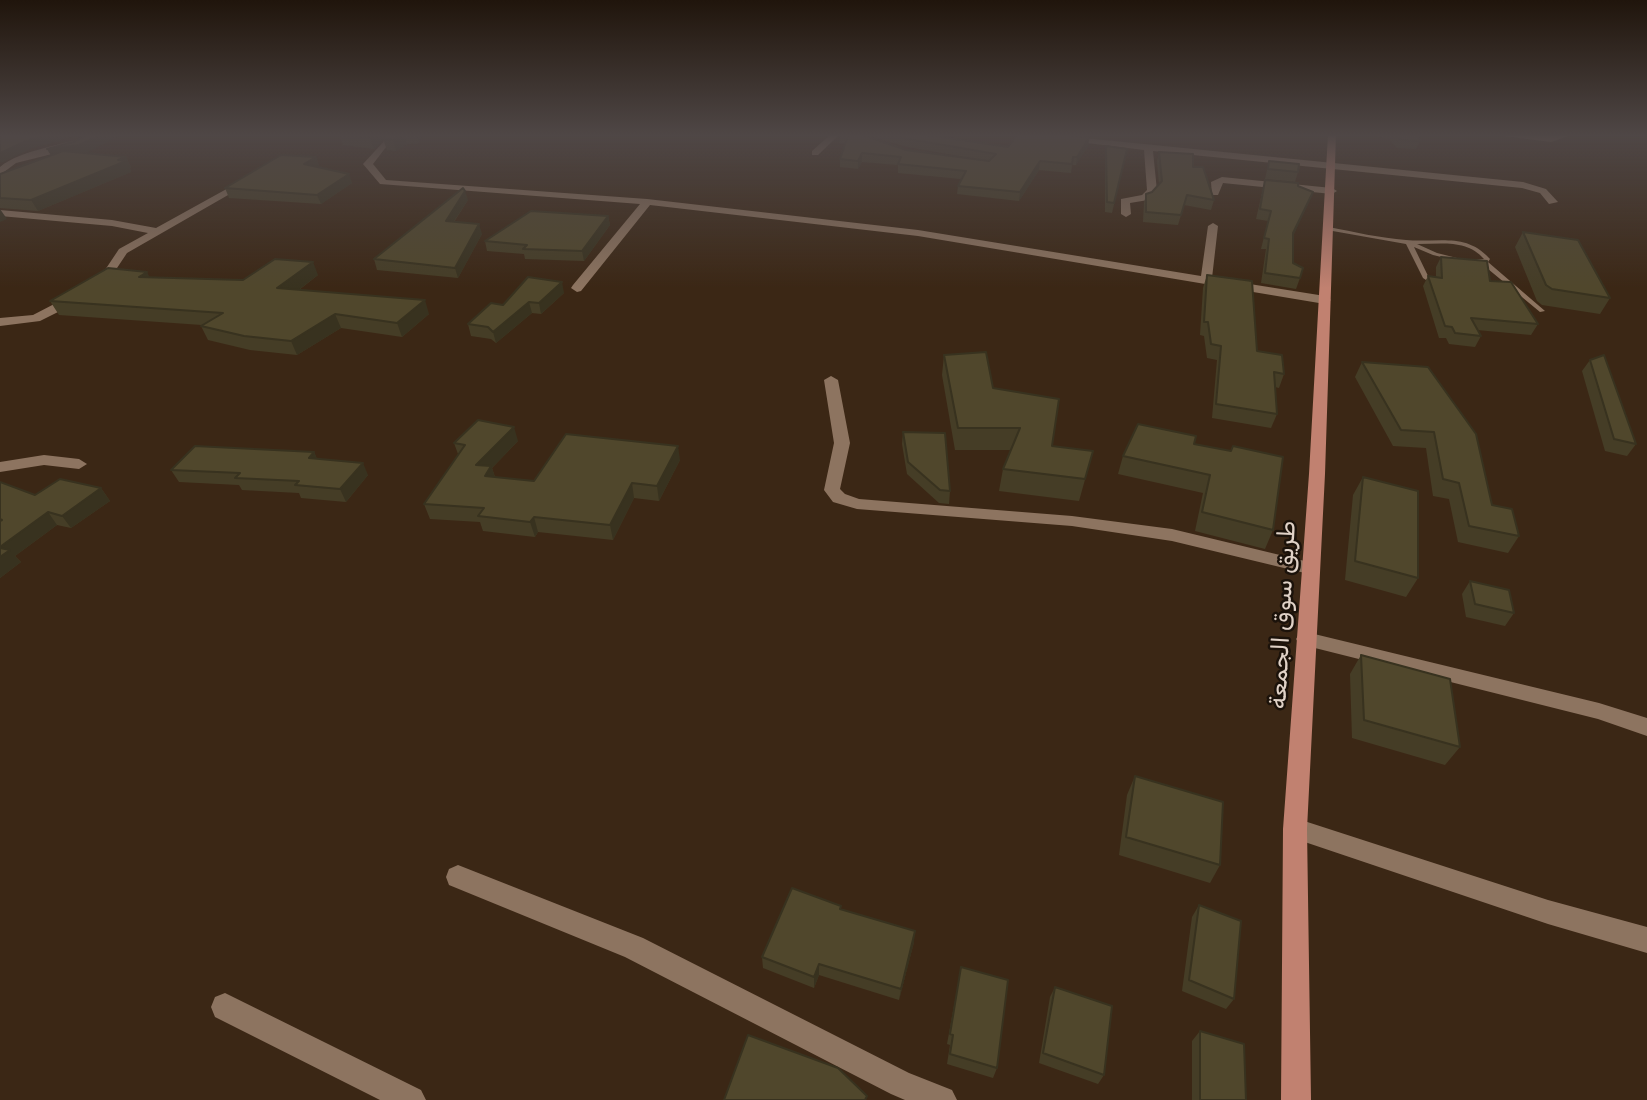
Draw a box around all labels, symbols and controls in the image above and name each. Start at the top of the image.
street label: طريق سوق الجمعة [1264,520,1302,710]

